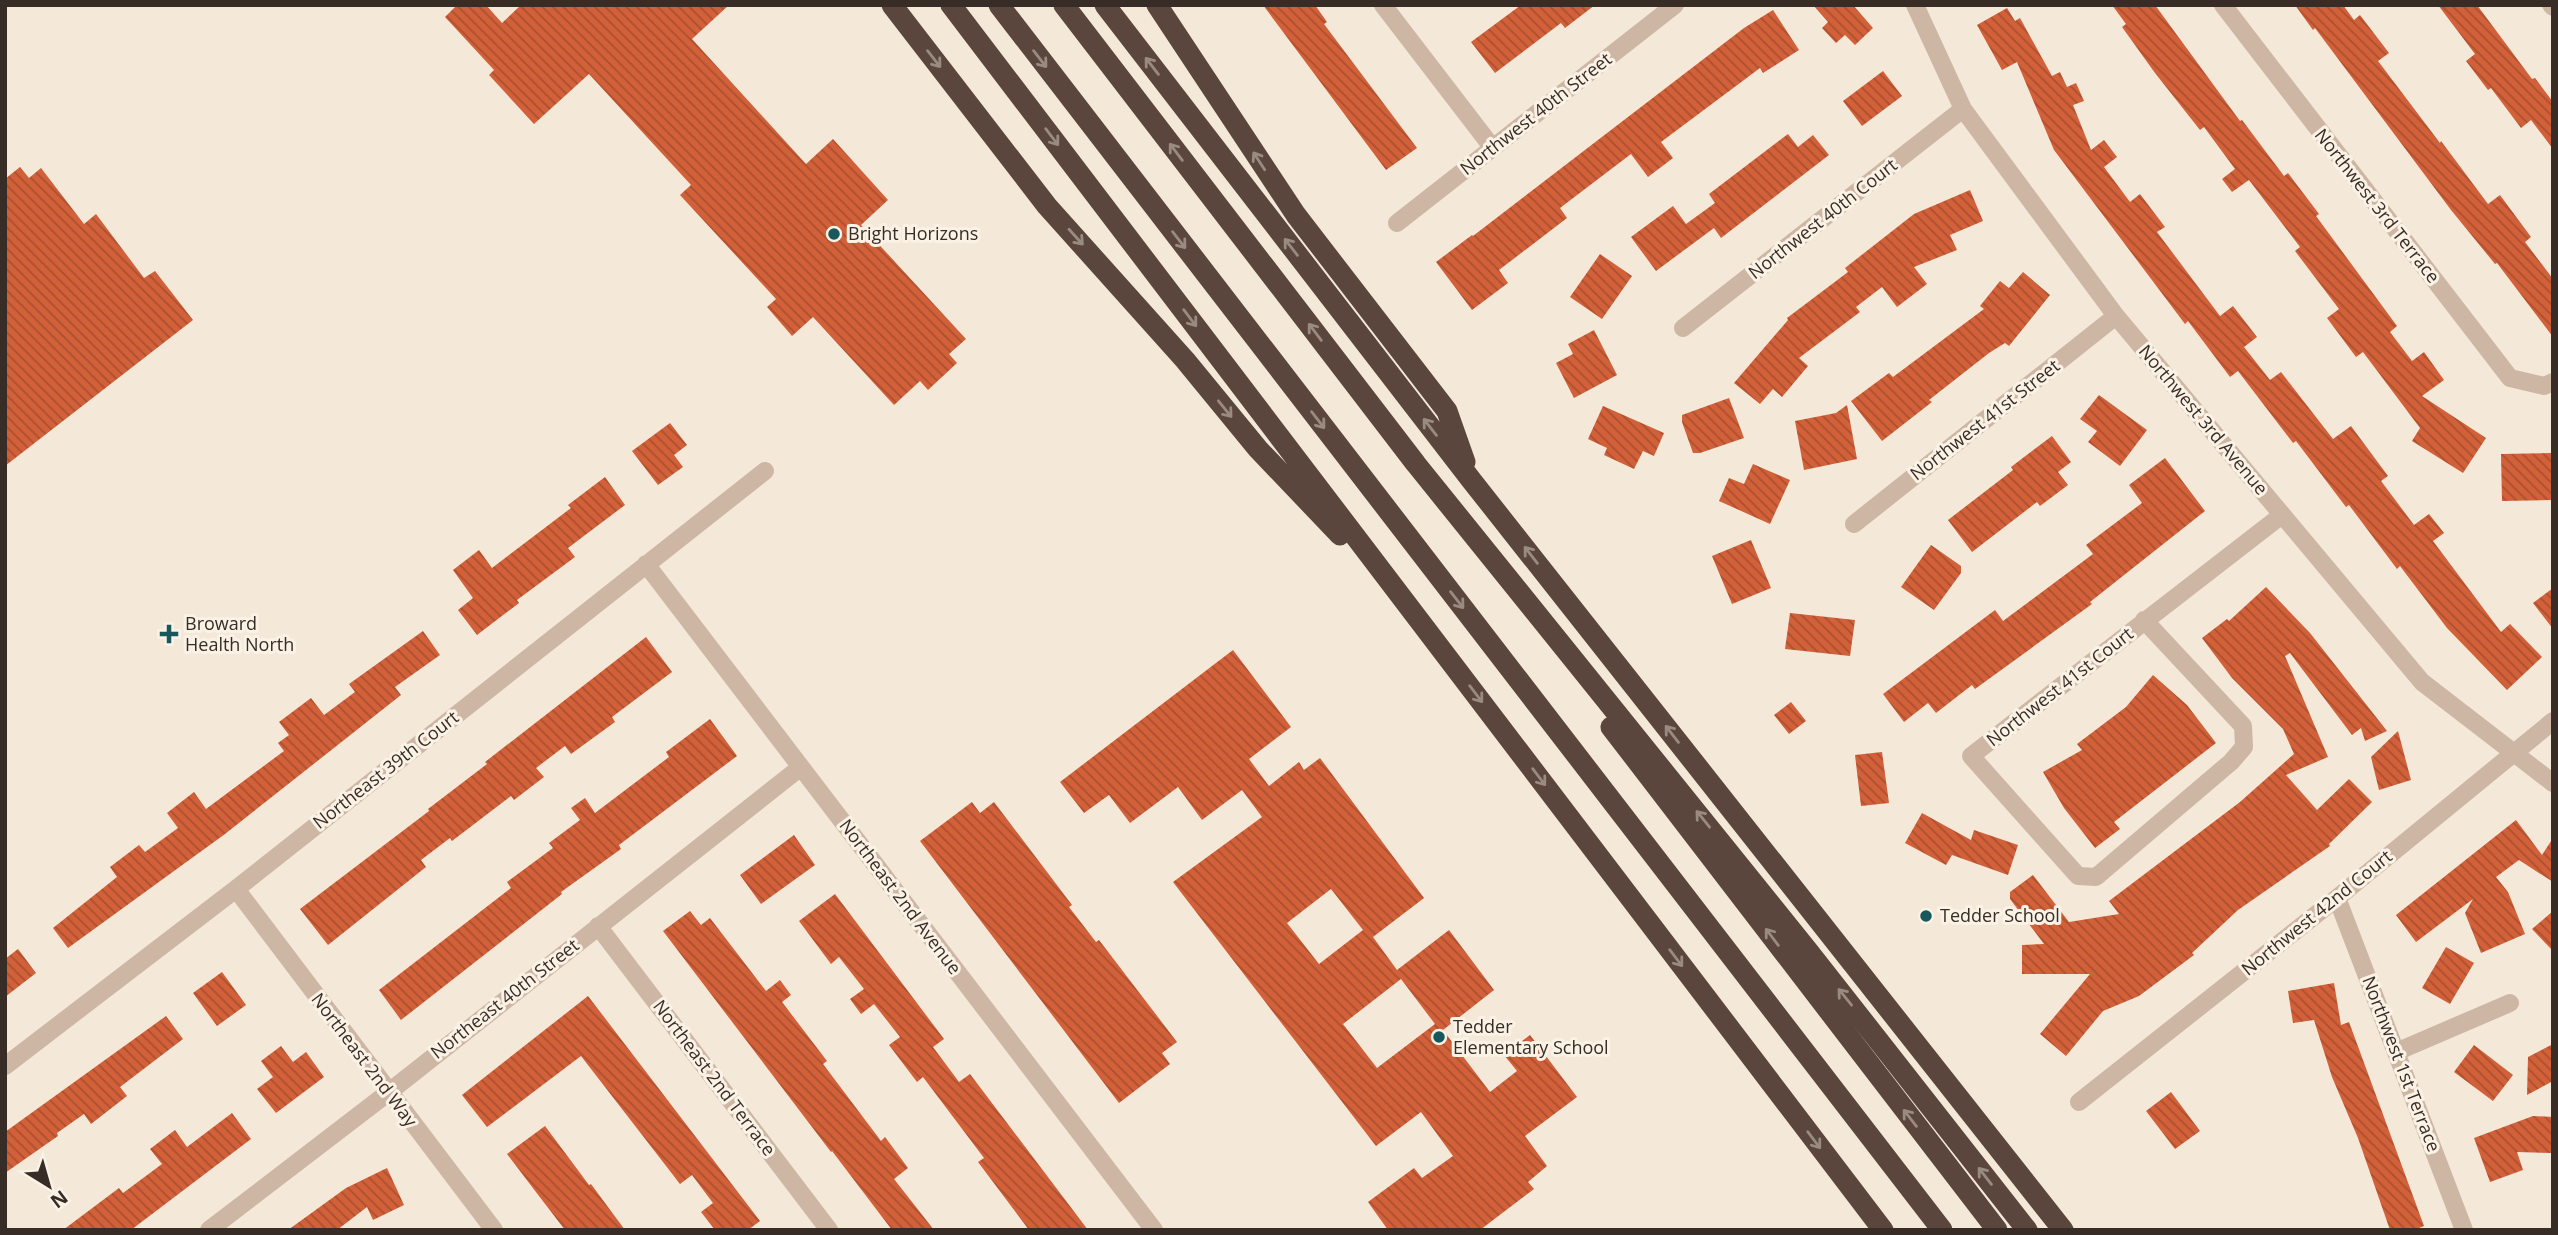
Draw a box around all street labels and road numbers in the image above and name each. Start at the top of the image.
street label: Northwest 40th Street [1455,47,1616,180]
street label: Northwest 3rd Terrace [2310,123,2446,288]
street label: Northwest 40th Court [1743,153,1902,284]
street label: Northwest 3rd Avenue [2134,339,2274,499]
street label: Northwest 41st Street [1905,353,2064,485]
street label: Northwest 41st Court [1981,621,2138,751]
street label: Northeast 39th Court [308,705,463,834]
street label: Northeast 2nd Avenue [834,814,967,979]
street label: Northwest 42nd Court [2236,844,2397,980]
street label: Northeast 40th Street [425,933,583,1064]
street label: Northwest 1st Terrace [2357,972,2447,1155]
street label: Northeast 2nd Way [307,988,424,1132]
street label: Northeast 2nd Terrace [648,995,781,1160]

